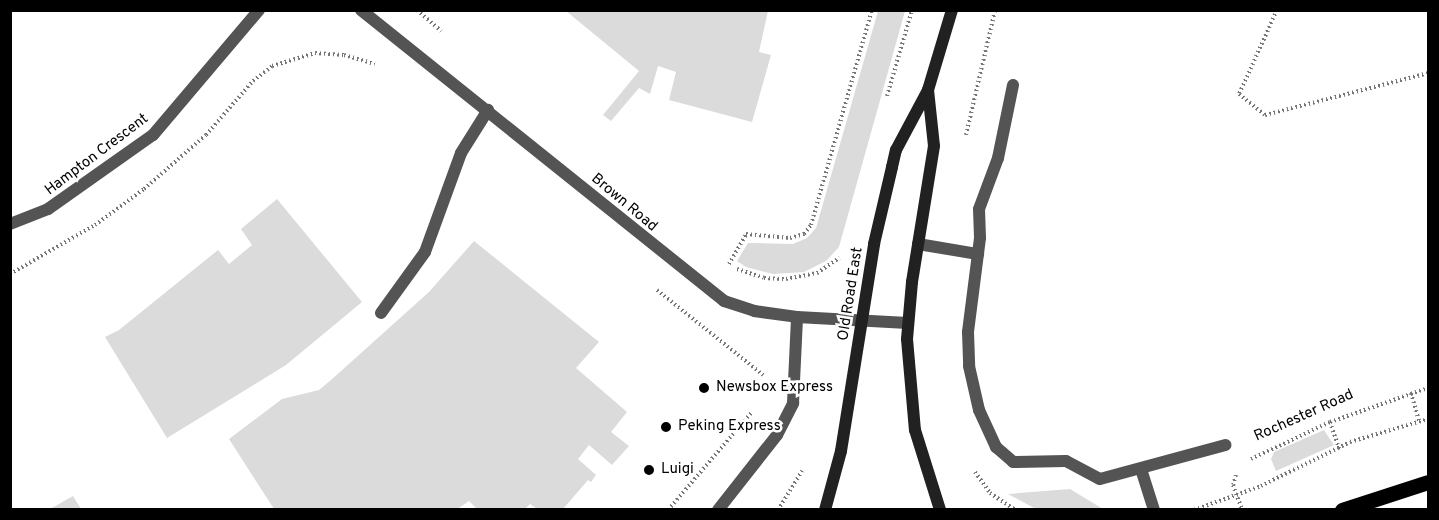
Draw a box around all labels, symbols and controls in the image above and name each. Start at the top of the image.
street label: Hampton Crescent [42,110,152,200]
street label: Brown Road [587,170,661,236]
street label: Old Road East [835,246,867,342]
place label: Newsbox Express [716,379,833,397]
marker: Newsbox Express [697,381,711,395]
street label: Rochester Road [1251,386,1357,446]
place label: Peking Express [678,418,781,436]
marker: Peking Express [659,420,673,434]
place label: Luigi [661,461,694,479]
marker: Luigi [642,463,656,477]

